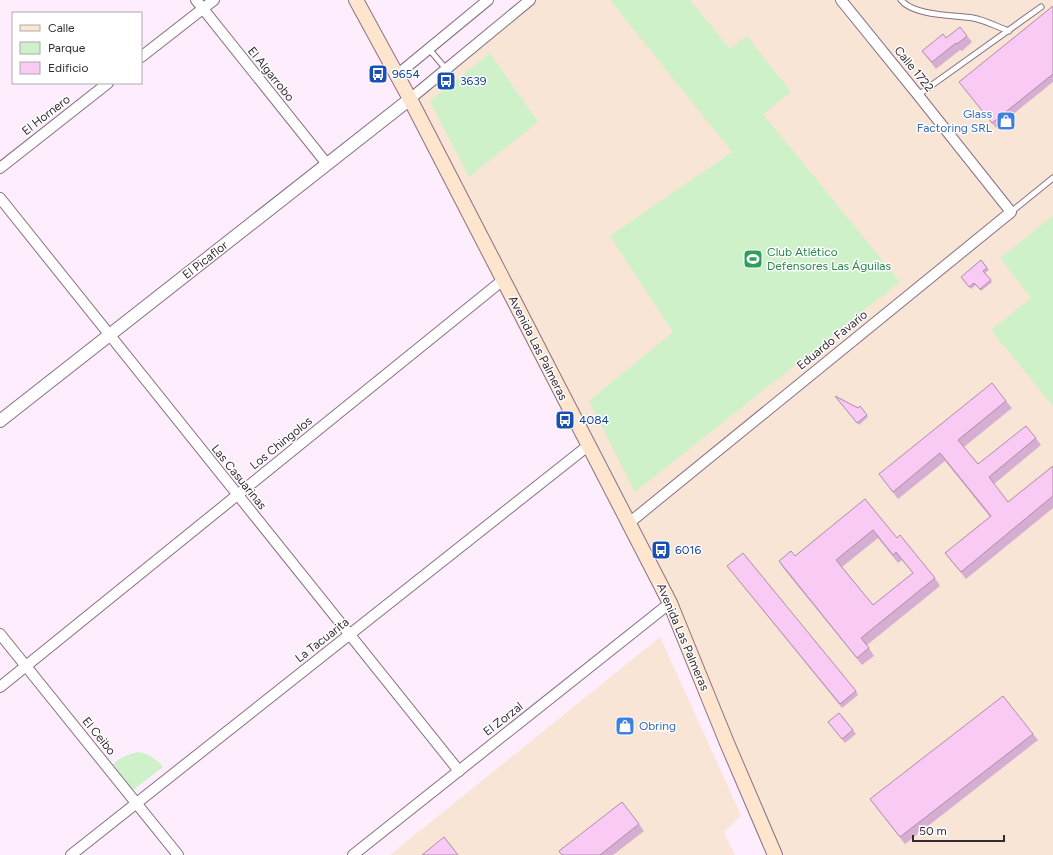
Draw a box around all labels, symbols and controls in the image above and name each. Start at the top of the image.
legend [12,12,142,84]
text: Calle [48,21,75,35]
text: Parque [48,41,86,55]
street label: Calle 1722 [891,43,937,95]
street label: El Algarrobo [245,44,297,104]
text: Edificio [48,61,88,75]
bus stop icon: 9654 [367,63,389,85]
place label: 9654 [392,67,420,81]
bus stop icon: 3639 [435,70,457,92]
place label: 3639 [460,74,487,88]
street label: El Hornero [19,92,73,138]
place label: Glass Factoring SRL [917,107,993,135]
shop icon: Glass Factoring SRL [995,110,1017,132]
street label: El Picaflor [180,238,230,282]
place label: Club Atlético Defensores Las Águilas [767,245,891,273]
sports icon: Club Atlético Defensores Las Águilas [742,248,764,270]
street label: Avenida Las Palmeras [506,293,571,403]
street label: Eduardo Favario [794,307,870,373]
bus stop icon: 4084 [554,409,576,431]
street label: Los Chingolos [247,413,315,472]
place label: 4084 [579,413,610,427]
street label: Las Casuarinas [209,442,270,513]
bus stop icon: 6016 [650,539,672,561]
place label: 6016 [675,543,701,557]
street label: Avenida Las Palmeras [654,581,712,693]
street label: La Tacuarita [292,615,352,665]
street label: El Zorzal [481,699,525,739]
street label: El Ceibo [79,714,119,758]
shop icon: Obring [614,715,636,737]
place label: Obring [639,719,676,733]
scale bar [913,817,1004,843]
text: 50 m [919,824,947,838]

